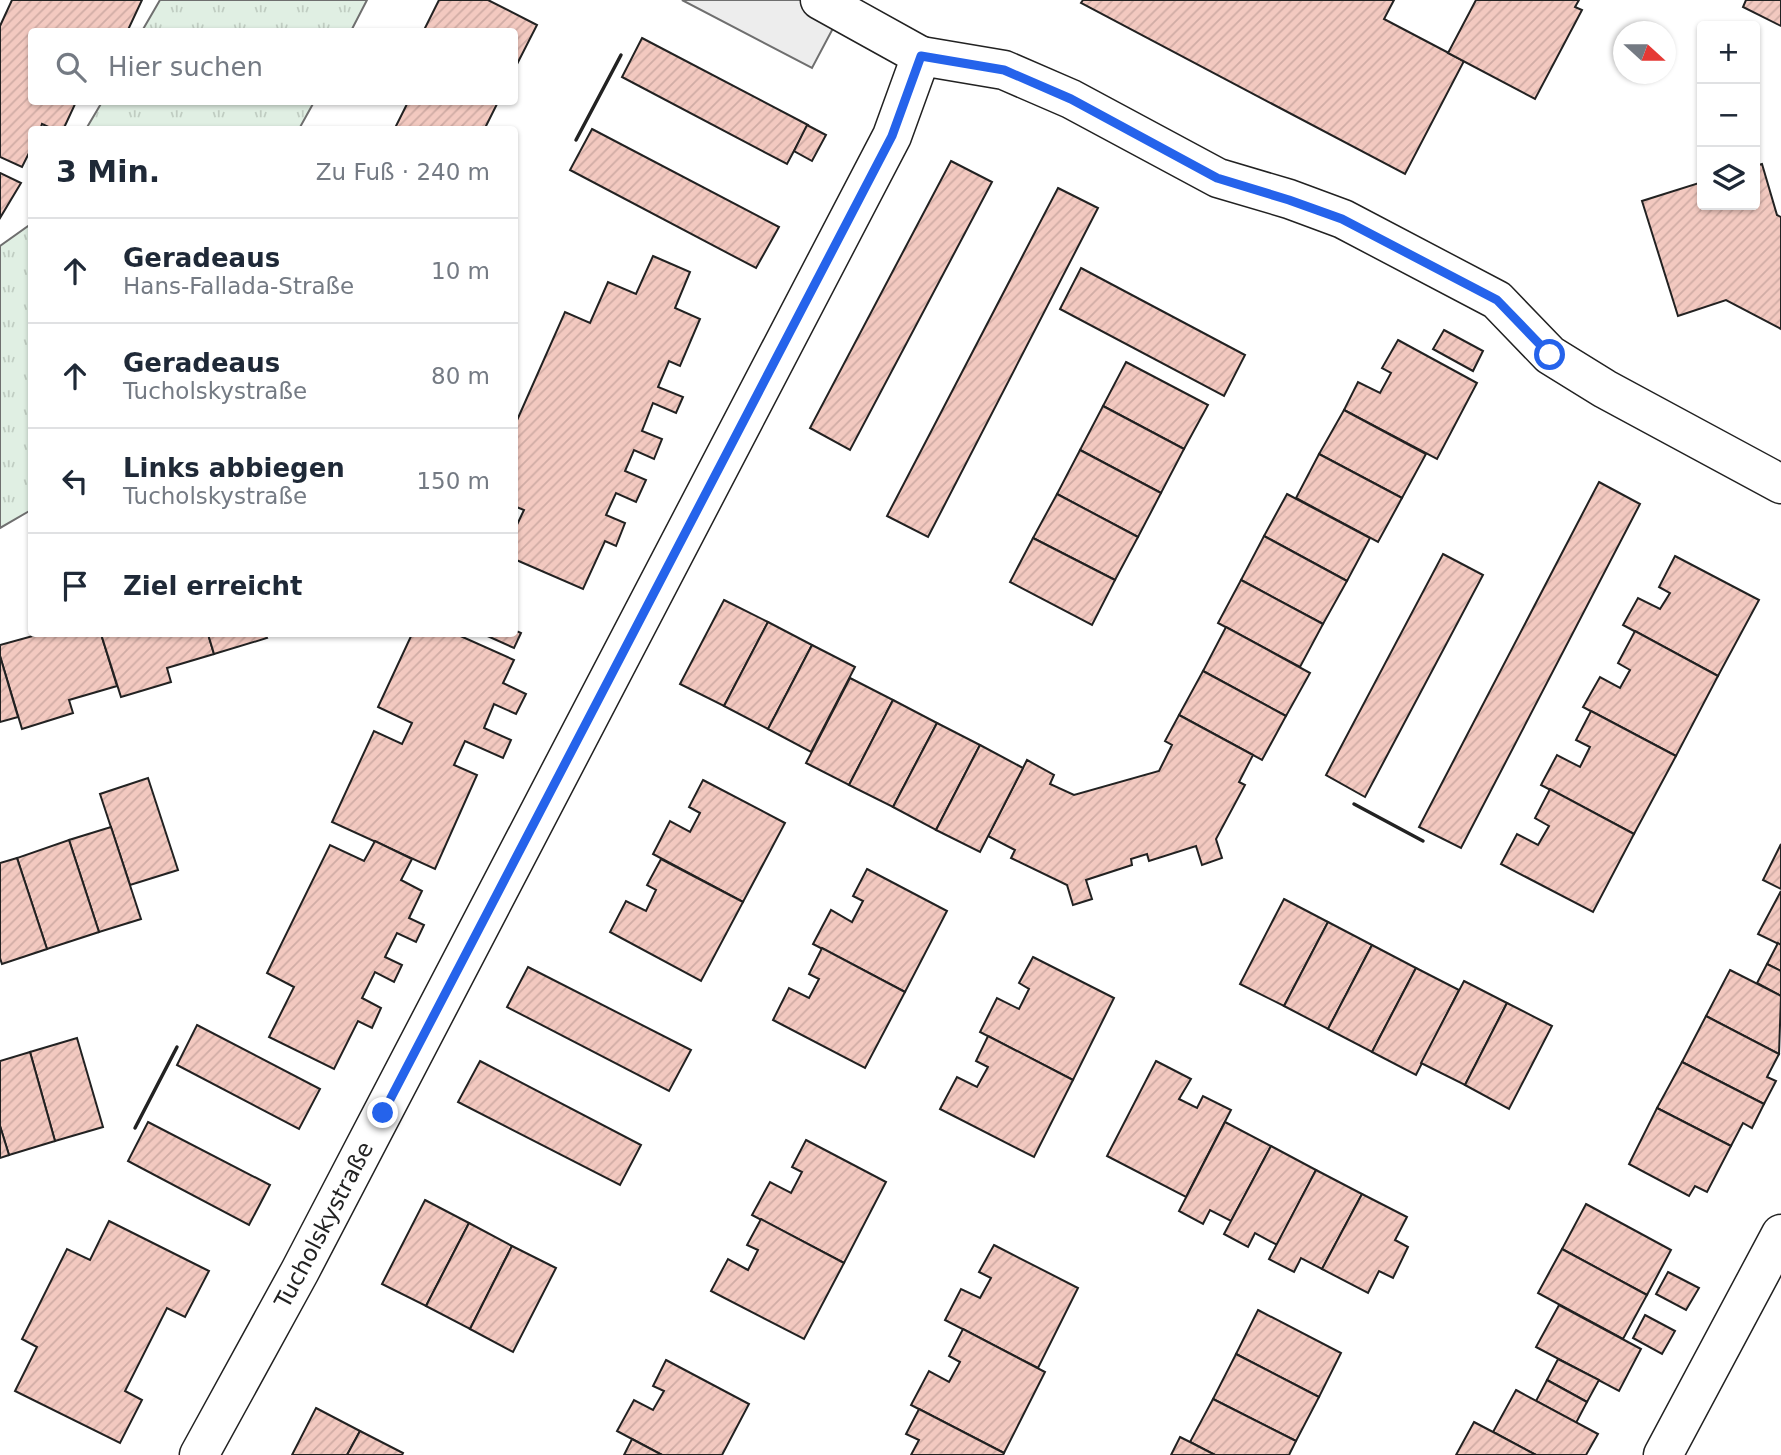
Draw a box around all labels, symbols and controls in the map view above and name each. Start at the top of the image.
north arrow [1613,21,1676,84]
map controls [1697,21,1760,210]
button: + [1697,21,1760,84]
search box [28,28,518,105]
icon: search [52,48,90,86]
text: Hier suchen [108,52,263,82]
button: − [1697,84,1760,147]
button: layers [1697,147,1760,210]
text: 3 Min. [56,154,160,189]
text: Zu Fuß · 240 m [316,159,490,185]
text: Geradeaus [123,243,280,273]
icon: ahead [56,252,94,290]
text: 10 m [431,258,490,284]
text: Hans-Fallada-Straße [123,273,354,299]
route start [1534,339,1565,370]
text: Geradeaus [123,348,280,378]
icon: ahead [56,357,94,395]
text: 80 m [431,363,490,389]
text: Tucholskystraße [123,378,307,404]
text: Links abbiegen [123,453,345,483]
icon: left [56,462,94,500]
text: 150 m [416,468,490,494]
text: Tucholskystraße [123,483,307,509]
icon: arrive [56,567,94,605]
text: Ziel erreicht [123,571,303,601]
route end [367,1097,398,1128]
street label: Tucholskystraße [269,1137,378,1313]

